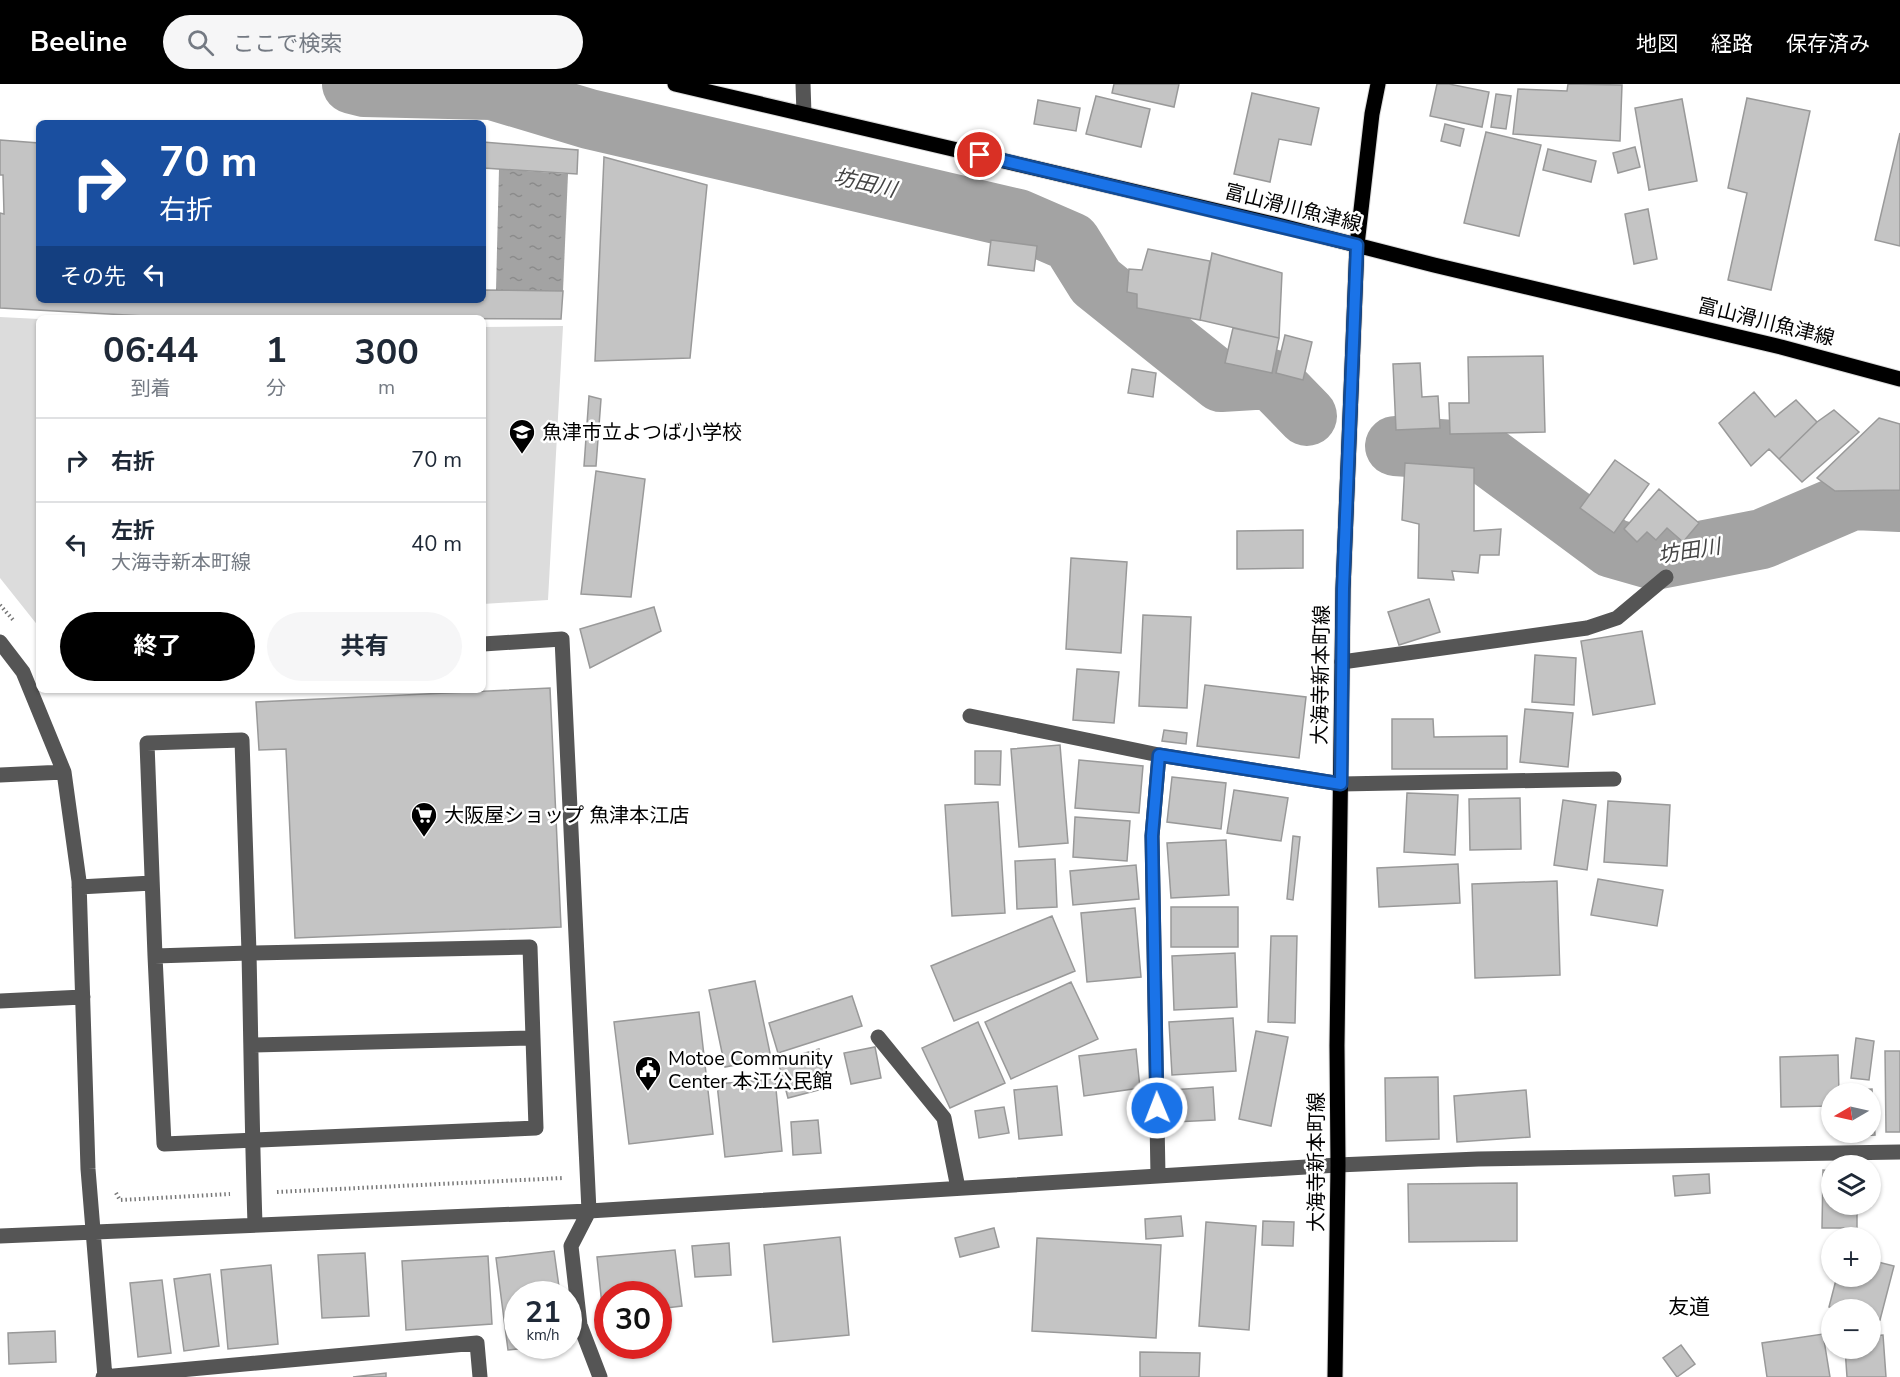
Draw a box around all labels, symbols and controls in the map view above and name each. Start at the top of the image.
search box [163,15,583,69]
text: Beeline [30,23,127,61]
icon: search [184,26,217,59]
text: ここで検索 [232,29,342,59]
text: 地図 [1636,30,1678,58]
text: 経路 [1711,30,1753,58]
text: 保存済み [1786,30,1870,58]
pin [954,129,1005,180]
text: 70 m [159,134,258,191]
icon: arrive [963,138,996,171]
icon: right [60,144,138,222]
water label: 坊田川 [831,162,901,204]
street label: 富山滑川魚津線 [1222,178,1364,238]
text: 右折 [159,192,213,229]
icon: left [138,258,171,291]
text: その先 [60,262,126,292]
street label: 富山滑川魚津線 [1695,292,1837,352]
text: 06:44 [103,326,198,375]
text: 1 [265,326,287,375]
text: 300 [354,328,419,377]
text: m [378,374,395,401]
text: 到着 [131,375,171,402]
text: 分 [266,375,286,402]
school or university icon: 魚津市立よつば小学校 [507,417,537,455]
place label: 魚津市立よつば小学校 [542,419,742,446]
icon: right [60,444,93,477]
text: 70 m [411,445,462,475]
text: 右折 [111,447,155,477]
text: 左折 [111,516,155,546]
icon: left [60,528,93,561]
text: 40 m [411,529,462,559]
water label: 坊田川 [1656,532,1724,570]
text: 大海寺新本町線 [111,549,251,576]
street label: 大海寺新本町線 [1306,605,1336,745]
button: 終了 [60,612,255,681]
button: 共有 [267,612,462,681]
supermarket icon: 大阪屋ショップ 魚津本江店 [409,800,439,838]
place label: 大阪屋ショップ 魚津本江店 [444,802,689,829]
place label: Motoe Community Center 本江公民館 [668,1045,833,1095]
public building icon: Motoe Community Center 本江公民館 [633,1054,663,1092]
position arrow [1125,1076,1189,1140]
north arrow [1821,1083,1881,1143]
map controls [1821,1083,1881,1359]
street label: 大海寺新本町線 [1303,1092,1330,1232]
button: layers [1821,1155,1881,1215]
button: + [1821,1227,1881,1287]
speed limit sign: 30 [594,1281,672,1359]
text: 21 [525,1292,561,1333]
district label: 友道 [1668,1293,1710,1321]
button: − [1821,1299,1881,1359]
text: km/h [526,1325,560,1345]

